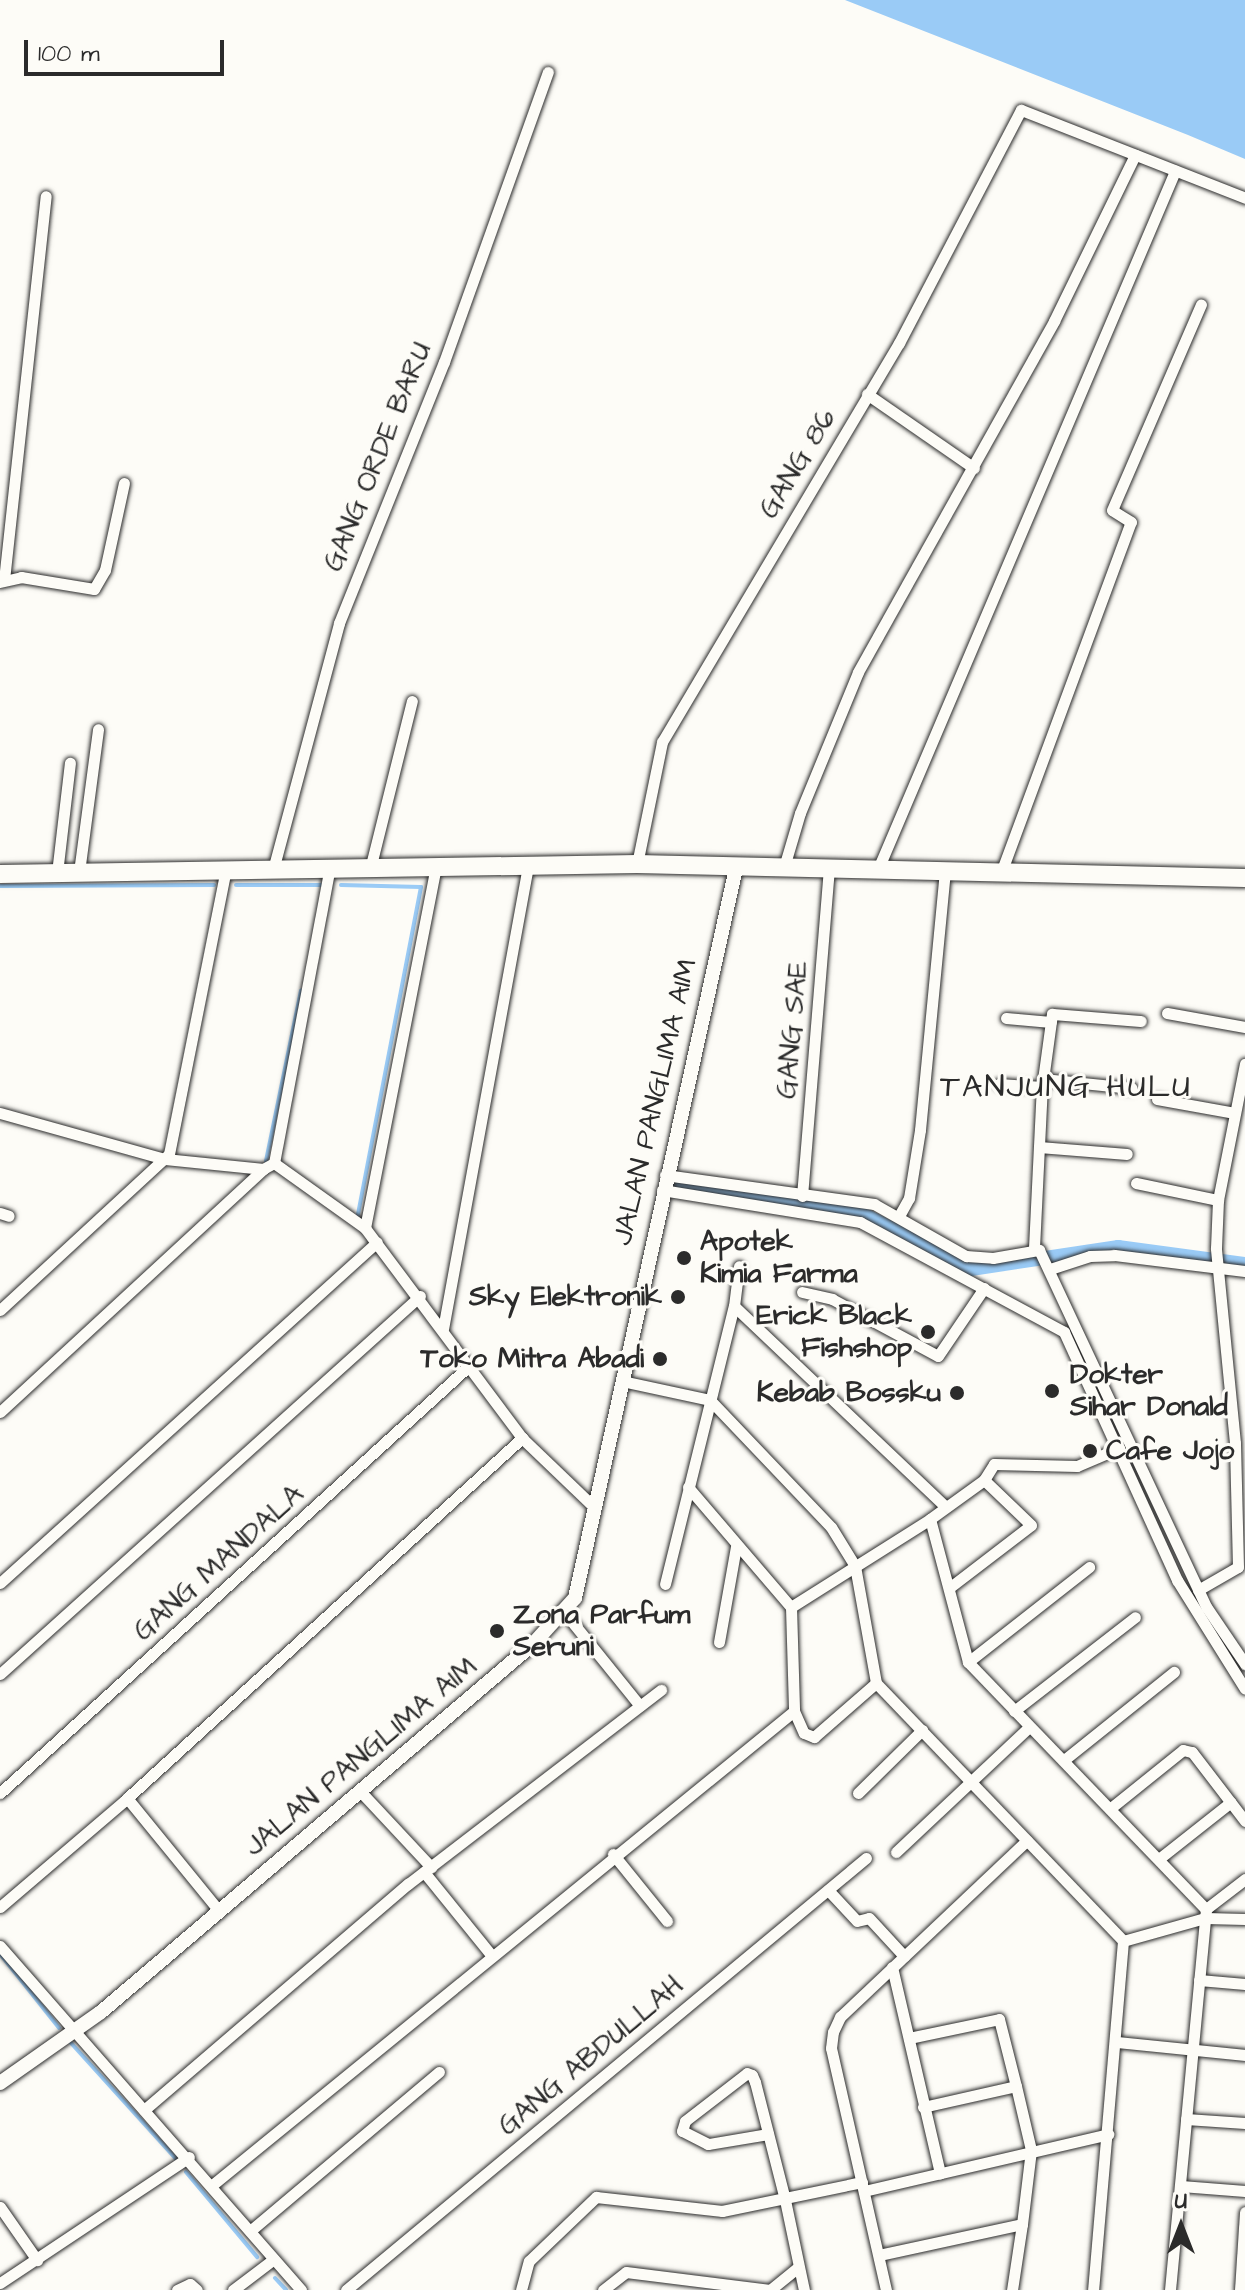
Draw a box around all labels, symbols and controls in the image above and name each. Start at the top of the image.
scale bar [28,24,228,74]
text: 100 m [38,37,100,71]
street label: GANG ORDE BARU [317,338,439,576]
street label: GANG 86 [752,403,844,525]
street label: JALAN PANGLIMA AIM [606,956,704,1248]
street label: GANG SAE [770,960,816,1100]
district label: TANJUNG HULU [940,1068,1192,1106]
place label: Apotek Kimia Farma [700,1225,858,1291]
marker: Apotek Kimia Farma [675,1249,693,1267]
place label: Sky Elektronik [469,1280,662,1314]
marker: Sky Elektronik [669,1288,687,1306]
place label: Erick Black Fishshop [756,1299,912,1365]
marker: Erick Black Fishshop [919,1323,937,1341]
place label: Toko Mitra Abadi [421,1342,644,1376]
marker: Toko Mitra Abadi [651,1350,669,1368]
place label: Dokter Sihar Donald [1070,1358,1228,1424]
place label: Kebab Bossku [757,1376,941,1410]
marker: Dokter Sihar Donald [1041,1380,1063,1402]
marker: Kebab Bossku [948,1384,966,1402]
place label: Cafe Jojo [1106,1434,1234,1468]
marker: Cafe Jojo [1081,1442,1099,1460]
street label: GANG MANDALA [127,1478,311,1648]
place label: Zona Parfum Seruni [513,1598,690,1664]
marker: Zona Parfum Seruni [488,1622,506,1640]
street label: JALAN PANGLIMA AIM [238,1650,484,1864]
street label: GANG ABDULLAH [492,1969,690,2143]
north arrow [1141,2186,1221,2266]
text: U [1175,2186,1187,2217]

